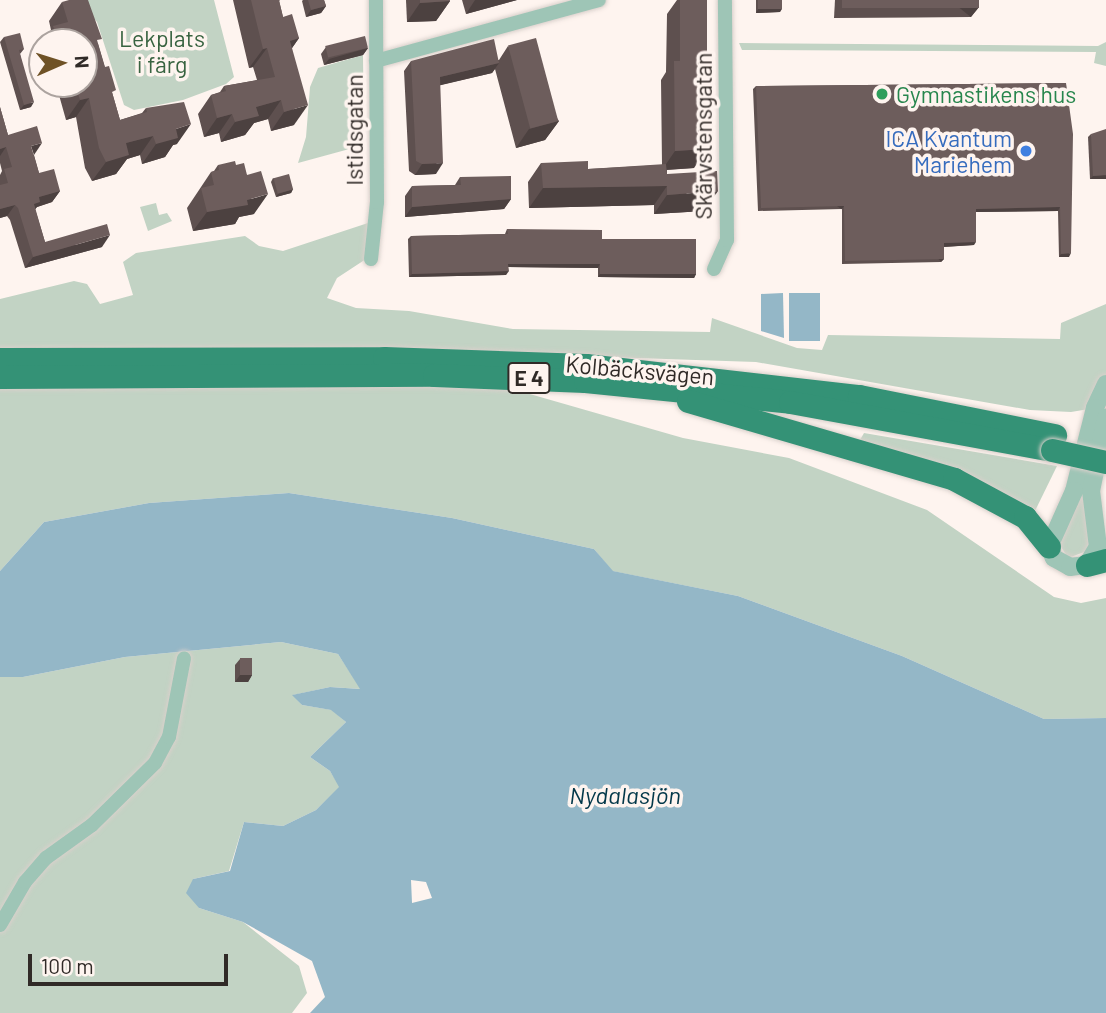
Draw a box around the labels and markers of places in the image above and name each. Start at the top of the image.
place label: Gymnastikens hus [896,80,1076,108]
marker: Gymnastikens hus [874,86,890,102]
place label: ICA Kvantum Mariehem [885,124,1012,178]
marker: ICA Kvantum Mariehem [1018,143,1034,159]

